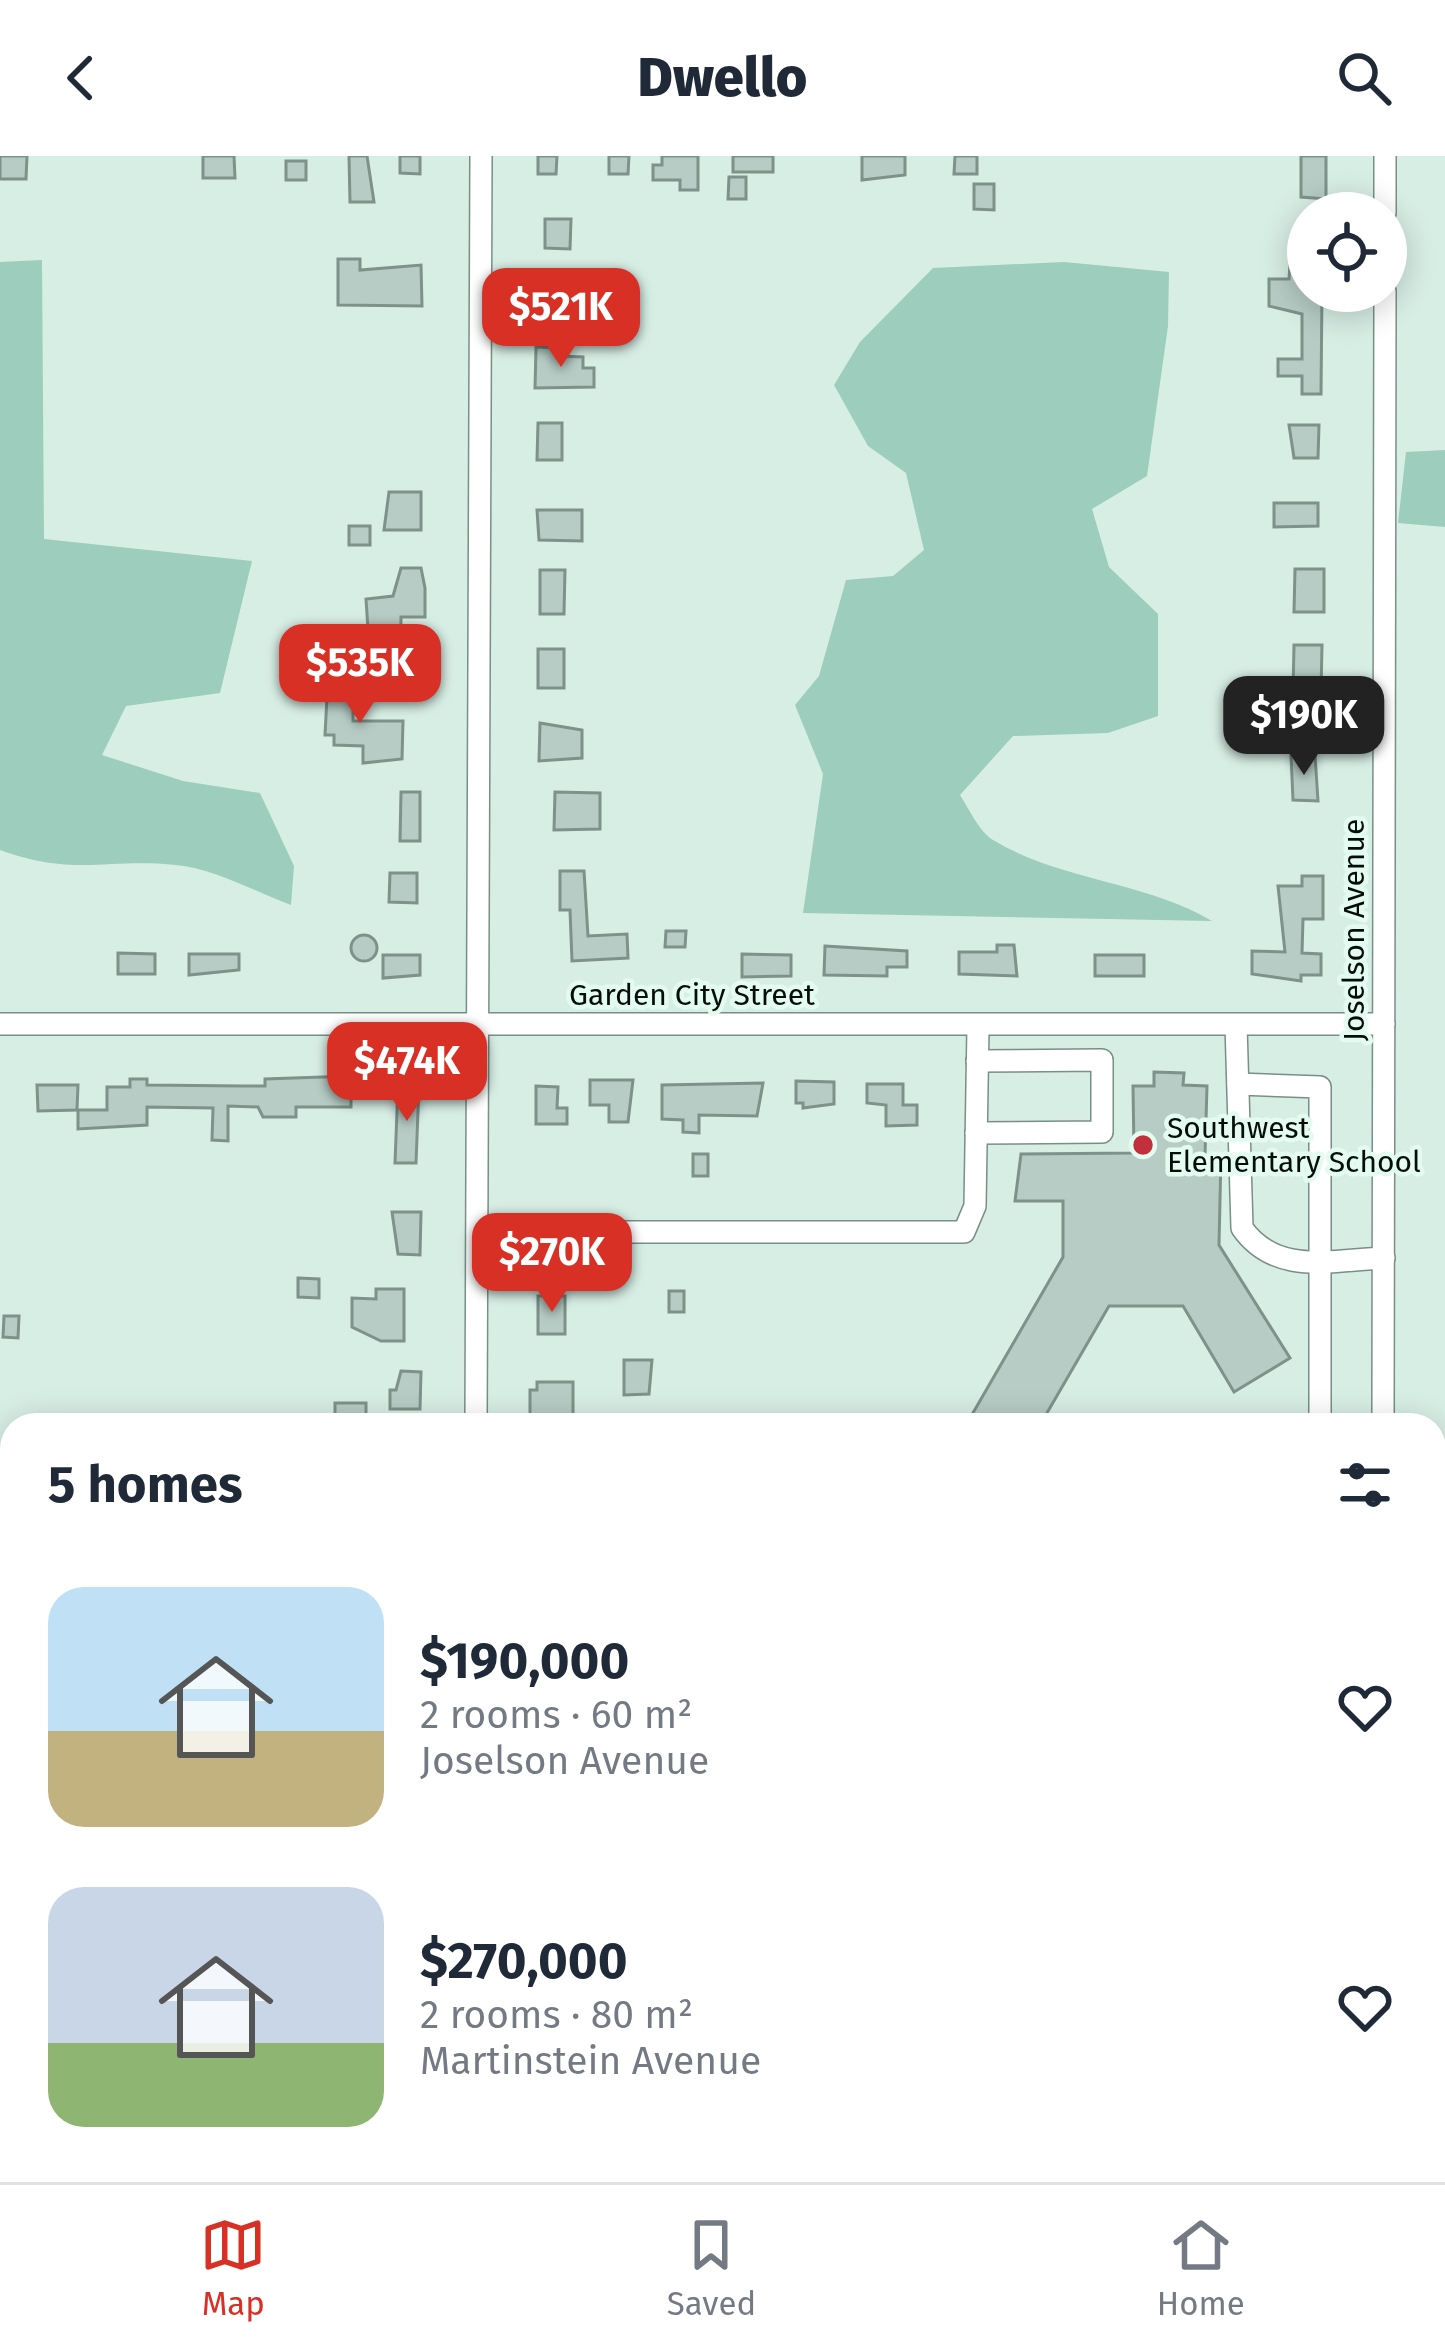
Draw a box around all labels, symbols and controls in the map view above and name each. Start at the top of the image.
icon: back [48,45,114,111]
icon: search [1331,45,1397,111]
text: Dwello [638,46,807,110]
map controls [1287,192,1407,312]
button: locate [1287,192,1407,312]
pin: $521K [477,268,645,370]
text: $521K [509,284,613,330]
pin: $535K [276,624,444,726]
text: $535K [306,640,414,686]
pin: $190K [1220,676,1388,778]
text: $190K [1250,692,1358,738]
street label: Joselson Avenue [1336,819,1372,1041]
street label: Garden City Street [569,977,815,1013]
pin: $474K [323,1022,491,1124]
text: $474K [354,1038,460,1084]
place label: Southwest Elementary School [1167,1110,1421,1180]
marker: Southwest Elementary School [1130,1132,1156,1158]
pin: $270K [468,1213,636,1315]
text: $270K [499,1229,605,1275]
icon: filters [1332,1452,1398,1518]
text: 5 homes [48,1454,243,1516]
text: $190,000 [420,1630,629,1692]
icon: home [144,1635,288,1779]
icon: heart [1332,1674,1398,1740]
text: 2 rooms · 60 m² [420,1692,692,1738]
text: Joselson Avenue [420,1738,709,1784]
text: $270,000 [420,1930,628,1992]
icon: home [144,1935,288,2079]
icon: heart [1332,1974,1398,2040]
text: 2 rooms · 80 m² [420,1992,693,2038]
text: Martinstein Avenue [420,2038,761,2084]
tab: Map [200,2212,266,2324]
tab: Saved [667,2212,756,2324]
tab: Home [1157,2212,1245,2324]

